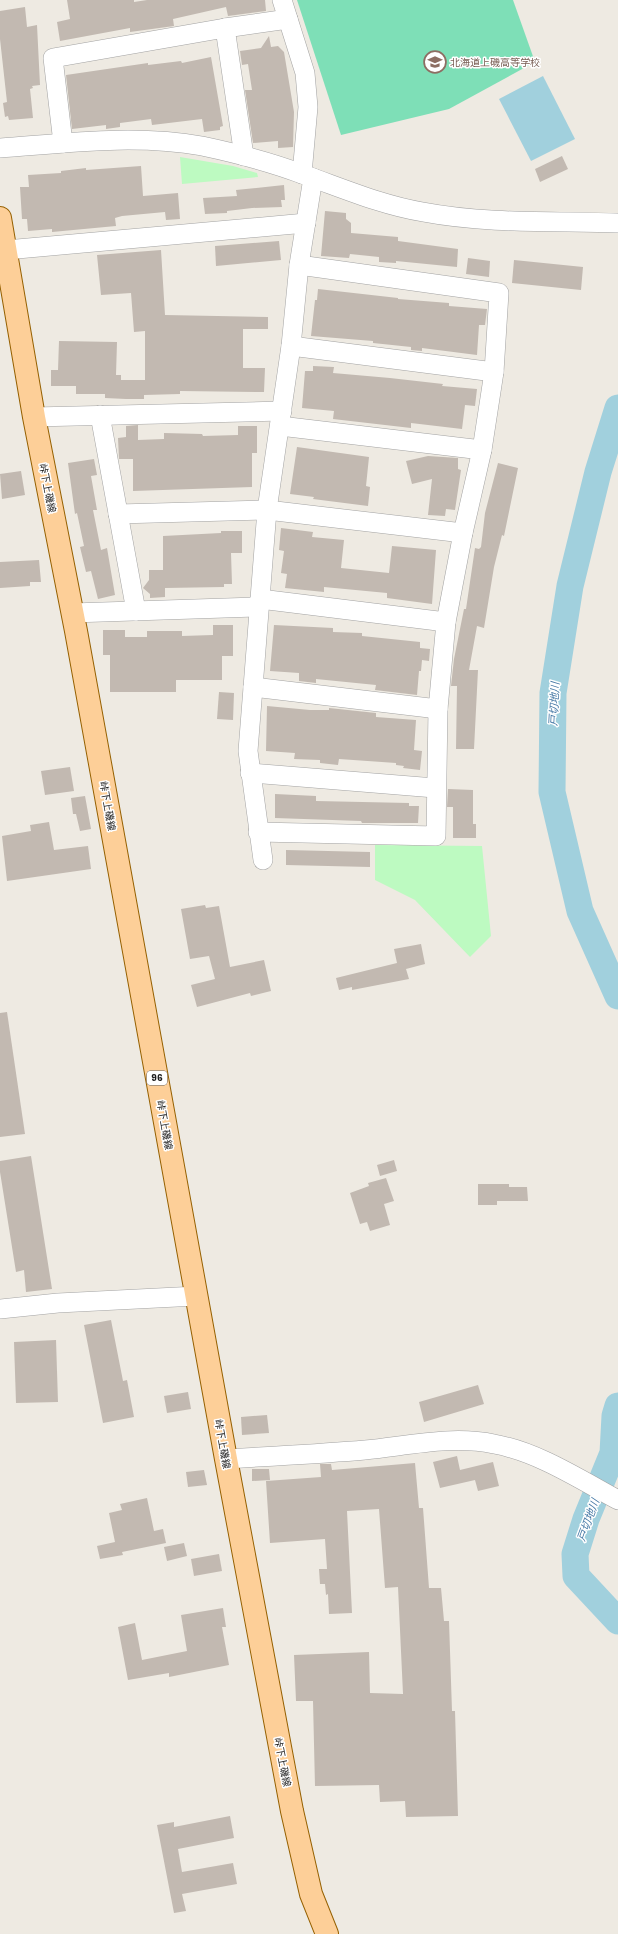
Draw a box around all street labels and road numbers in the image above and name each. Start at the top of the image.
street label: 峠下上磯線 [35,462,60,514]
street label: 峠下上磯線 [96,780,119,832]
road number: 96 [147,1071,167,1085]
street label: 峠下上磯線 [153,1099,176,1151]
street label: 峠下上磯線 [211,1418,234,1470]
street label: 峠下上磯線 [270,1736,295,1788]

